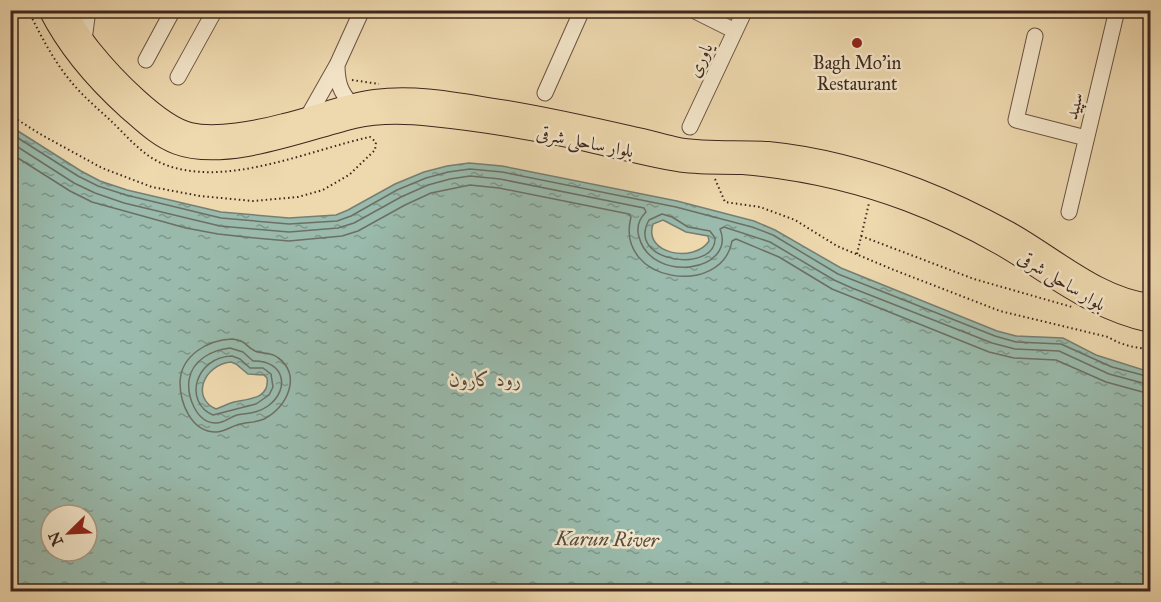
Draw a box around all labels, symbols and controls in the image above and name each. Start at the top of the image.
marker: Bagh Mo'in Restaurant [850,36,864,50]
street label: یاوری [682,38,718,81]
place label: Bagh Mo'in Restaurant [813,52,902,95]
street label: سپید [1060,90,1090,122]
street label: بلوار ساحلی شرقی [534,122,636,164]
street label: بلوار ساحلی شرقی [1013,246,1110,318]
water label: رود کارون [449,367,521,391]
north arrow [39,503,99,563]
water label: Karun River [554,526,661,552]
text: N [44,528,67,549]

